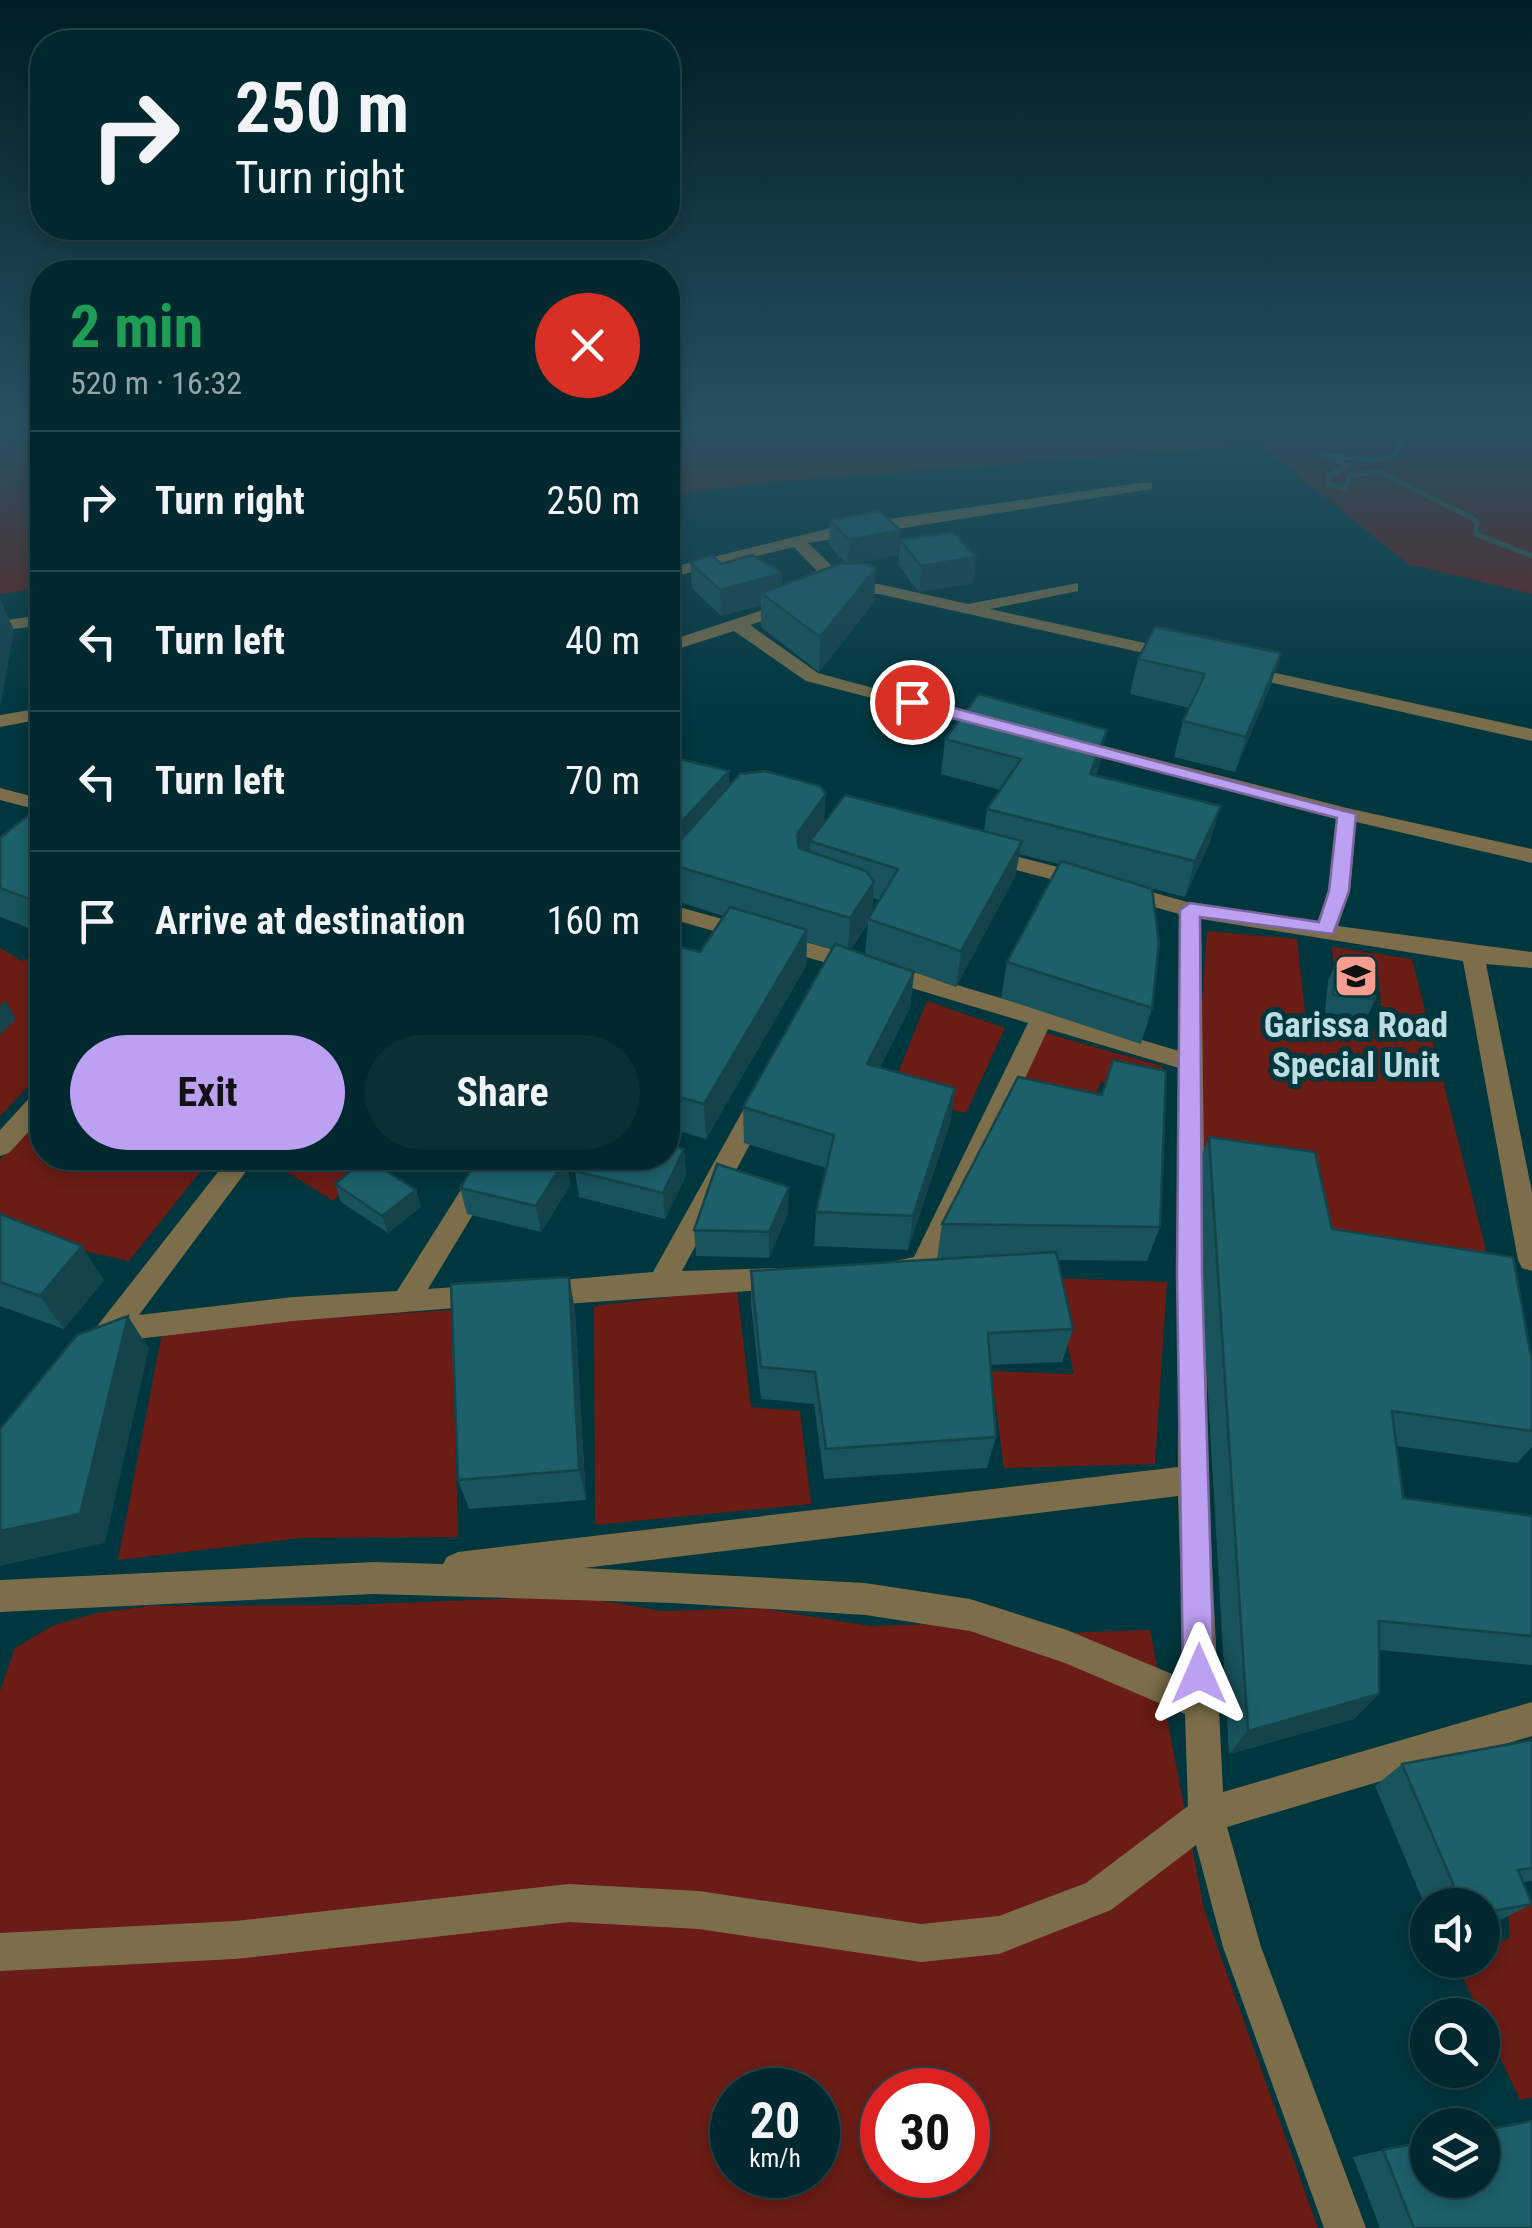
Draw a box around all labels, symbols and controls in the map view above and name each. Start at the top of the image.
text: 250 m [235,67,409,149]
icon: right [70,70,200,200]
text: Turn right [235,151,405,204]
text: 2 min [70,291,203,362]
button: close [535,293,640,398]
text: 520 m · 16:32 [70,364,242,402]
icon: right [70,474,125,529]
text: Turn right [155,479,305,523]
text: 250 m [546,479,640,523]
icon: left [70,614,125,669]
text: Turn left [155,619,285,663]
text: 40 m [565,619,640,663]
pin [870,660,955,745]
icon: arrive [885,675,940,730]
icon: left [70,754,125,809]
text: Turn left [155,759,285,803]
text: 70 m [565,759,640,803]
icon: arrive [70,894,125,949]
text: Arrive at destination [155,899,465,943]
text: 160 m [546,899,640,943]
school or university icon: Garissa Road Special Unit [1333,953,1379,999]
place label: Garissa Road Special Unit [1264,1005,1448,1086]
button: Exit [70,1035,345,1150]
button: Share [365,1035,640,1150]
position arrow [1147,1622,1251,1726]
map controls [1410,1888,1500,2198]
button: sound [1410,1888,1500,1978]
button: search [1410,1998,1500,2088]
speed limit sign: 30 [860,2068,990,2198]
text: 20 [750,2092,800,2150]
button: layers [1410,2108,1500,2198]
text: km/h [749,2144,801,2173]

